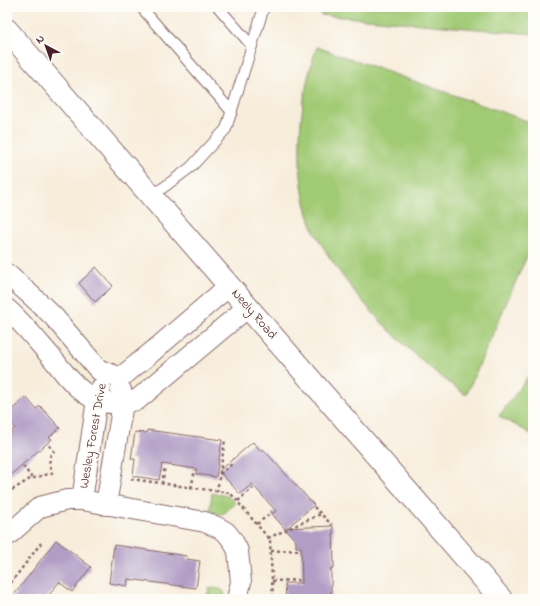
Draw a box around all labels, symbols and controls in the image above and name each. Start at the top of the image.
north arrow [26,26,66,66]
text: N [32,31,48,48]
street label: Neely Road [226,285,282,345]
street label: Wesley Forest Drive [74,382,113,490]

